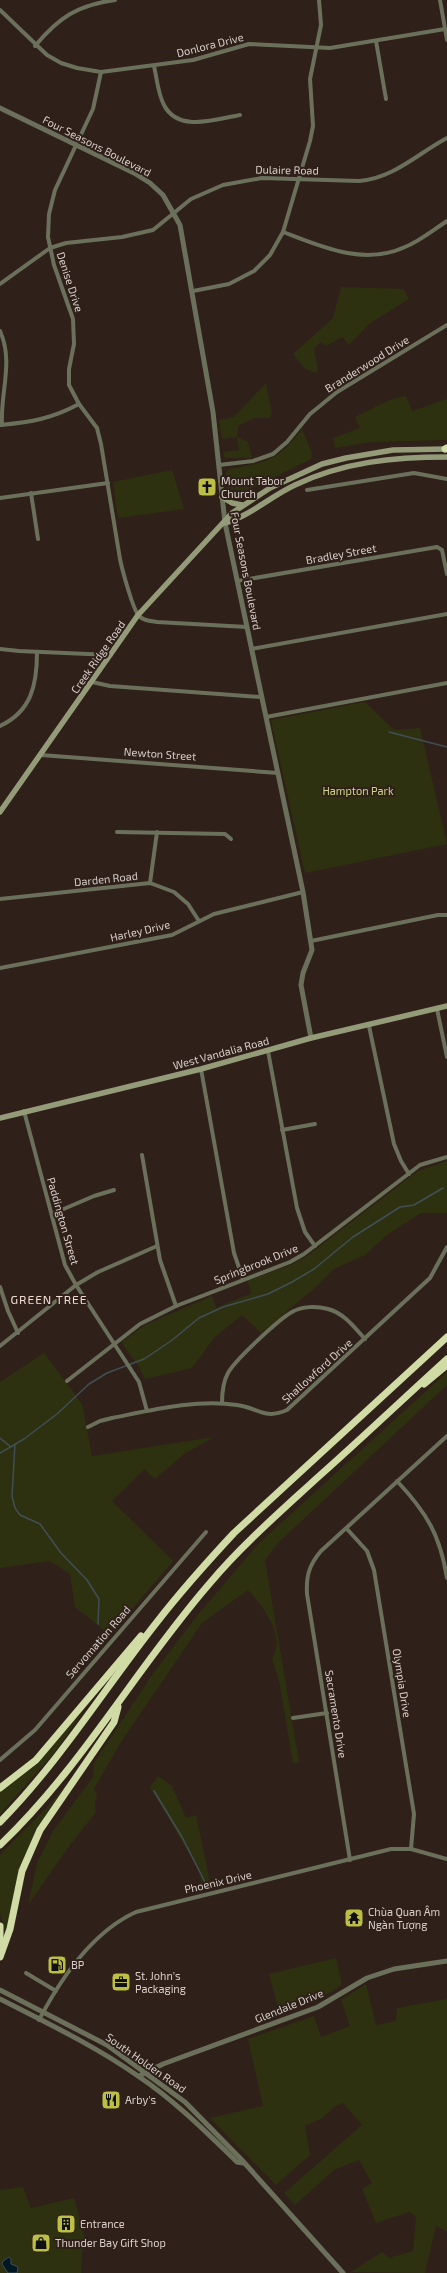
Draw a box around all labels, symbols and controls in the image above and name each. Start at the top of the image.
street label: Donlora Drive [175,30,245,59]
street label: Four Seasons Boulevard [41,112,154,179]
street label: Dulaire Road [255,162,319,177]
street label: Denise Drive [55,250,86,314]
street label: Branderwood Drive [322,332,411,395]
place label: Mount Tabor Church [221,474,285,500]
church icon: Mount Tabor Church [196,476,218,498]
street label: Four Seasons Boulevard [229,511,264,631]
street label: Bradley Street [305,541,377,566]
street label: Creek Ridge Road [68,618,128,696]
street label: Newton Street [123,744,197,763]
park label: Hampton Park [322,784,394,797]
street label: Darden Road [73,869,138,888]
street label: Harley Drive [109,917,171,944]
street label: West Vandalia Road [171,1033,270,1072]
street label: Paddington Street [45,1176,82,1266]
street label: Springbrook Drive [212,1241,300,1286]
district label: GREEN TREE [10,1292,88,1306]
street label: Shallowford Drive [279,1336,354,1406]
street label: Servomation Road [63,1603,133,1680]
street label: Olympia Drive [391,1648,414,1718]
street label: Sacramento Drive [323,1669,350,1759]
street label: Phoenix Drive [183,1867,253,1896]
place label: Chùa Quan Âm Ngàn Tượng [368,1905,440,1932]
temple icon: Chùa Quan Âm Ngàn Tượng [343,1907,365,1929]
fuel station icon: BP [46,1954,68,1976]
place label: BP [71,1958,84,1971]
place label: St. John's Packaging [135,1969,186,1995]
office icon: St. John's Packaging [110,1971,132,1993]
street label: Glendale Drive [253,1986,325,2025]
street label: South Holden Road [104,2030,189,2095]
restaurant icon: Arby's [100,2089,122,2111]
place label: Arby's [125,2093,157,2106]
building icon: Entrance [55,2213,77,2235]
place label: Entrance [80,2217,125,2230]
shop icon: Thunder Bay Gift Shop [30,2232,52,2254]
place label: Thunder Bay Gift Shop [55,2236,166,2249]

